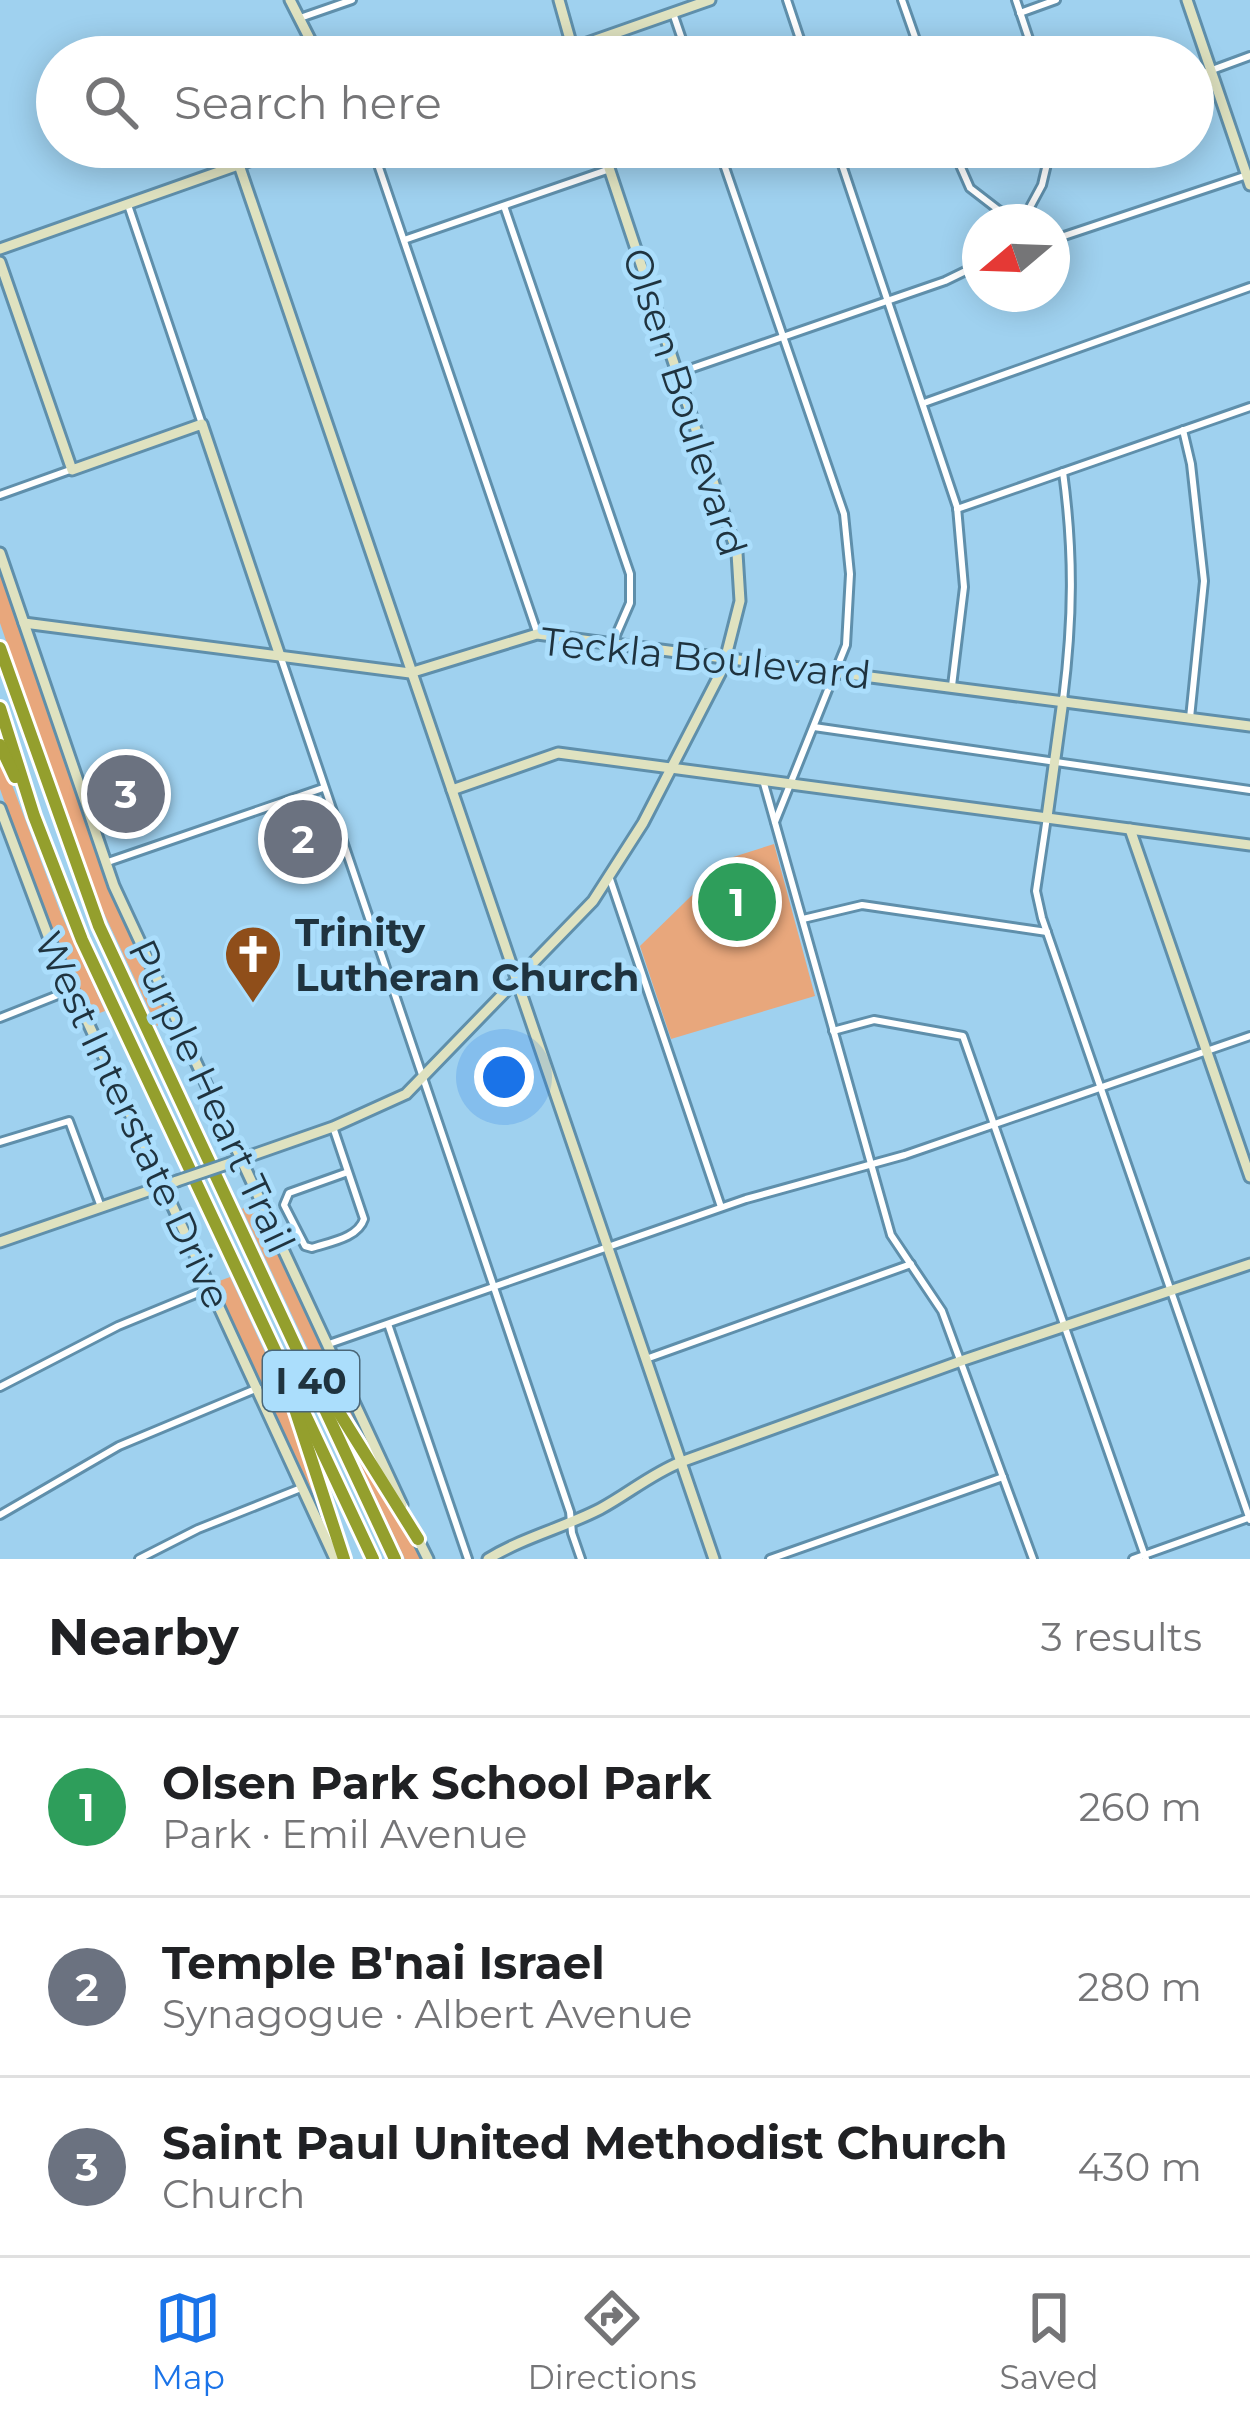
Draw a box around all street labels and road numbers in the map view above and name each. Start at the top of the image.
street label: Olsen Boulevard [613,242,757,562]
street label: Teckla Boulevard [539,617,873,699]
street label: West Interstate Drive [25,924,241,1316]
street label: Purple Heart Trail [118,932,306,1260]
road number: I 40 [263,1351,359,1411]

